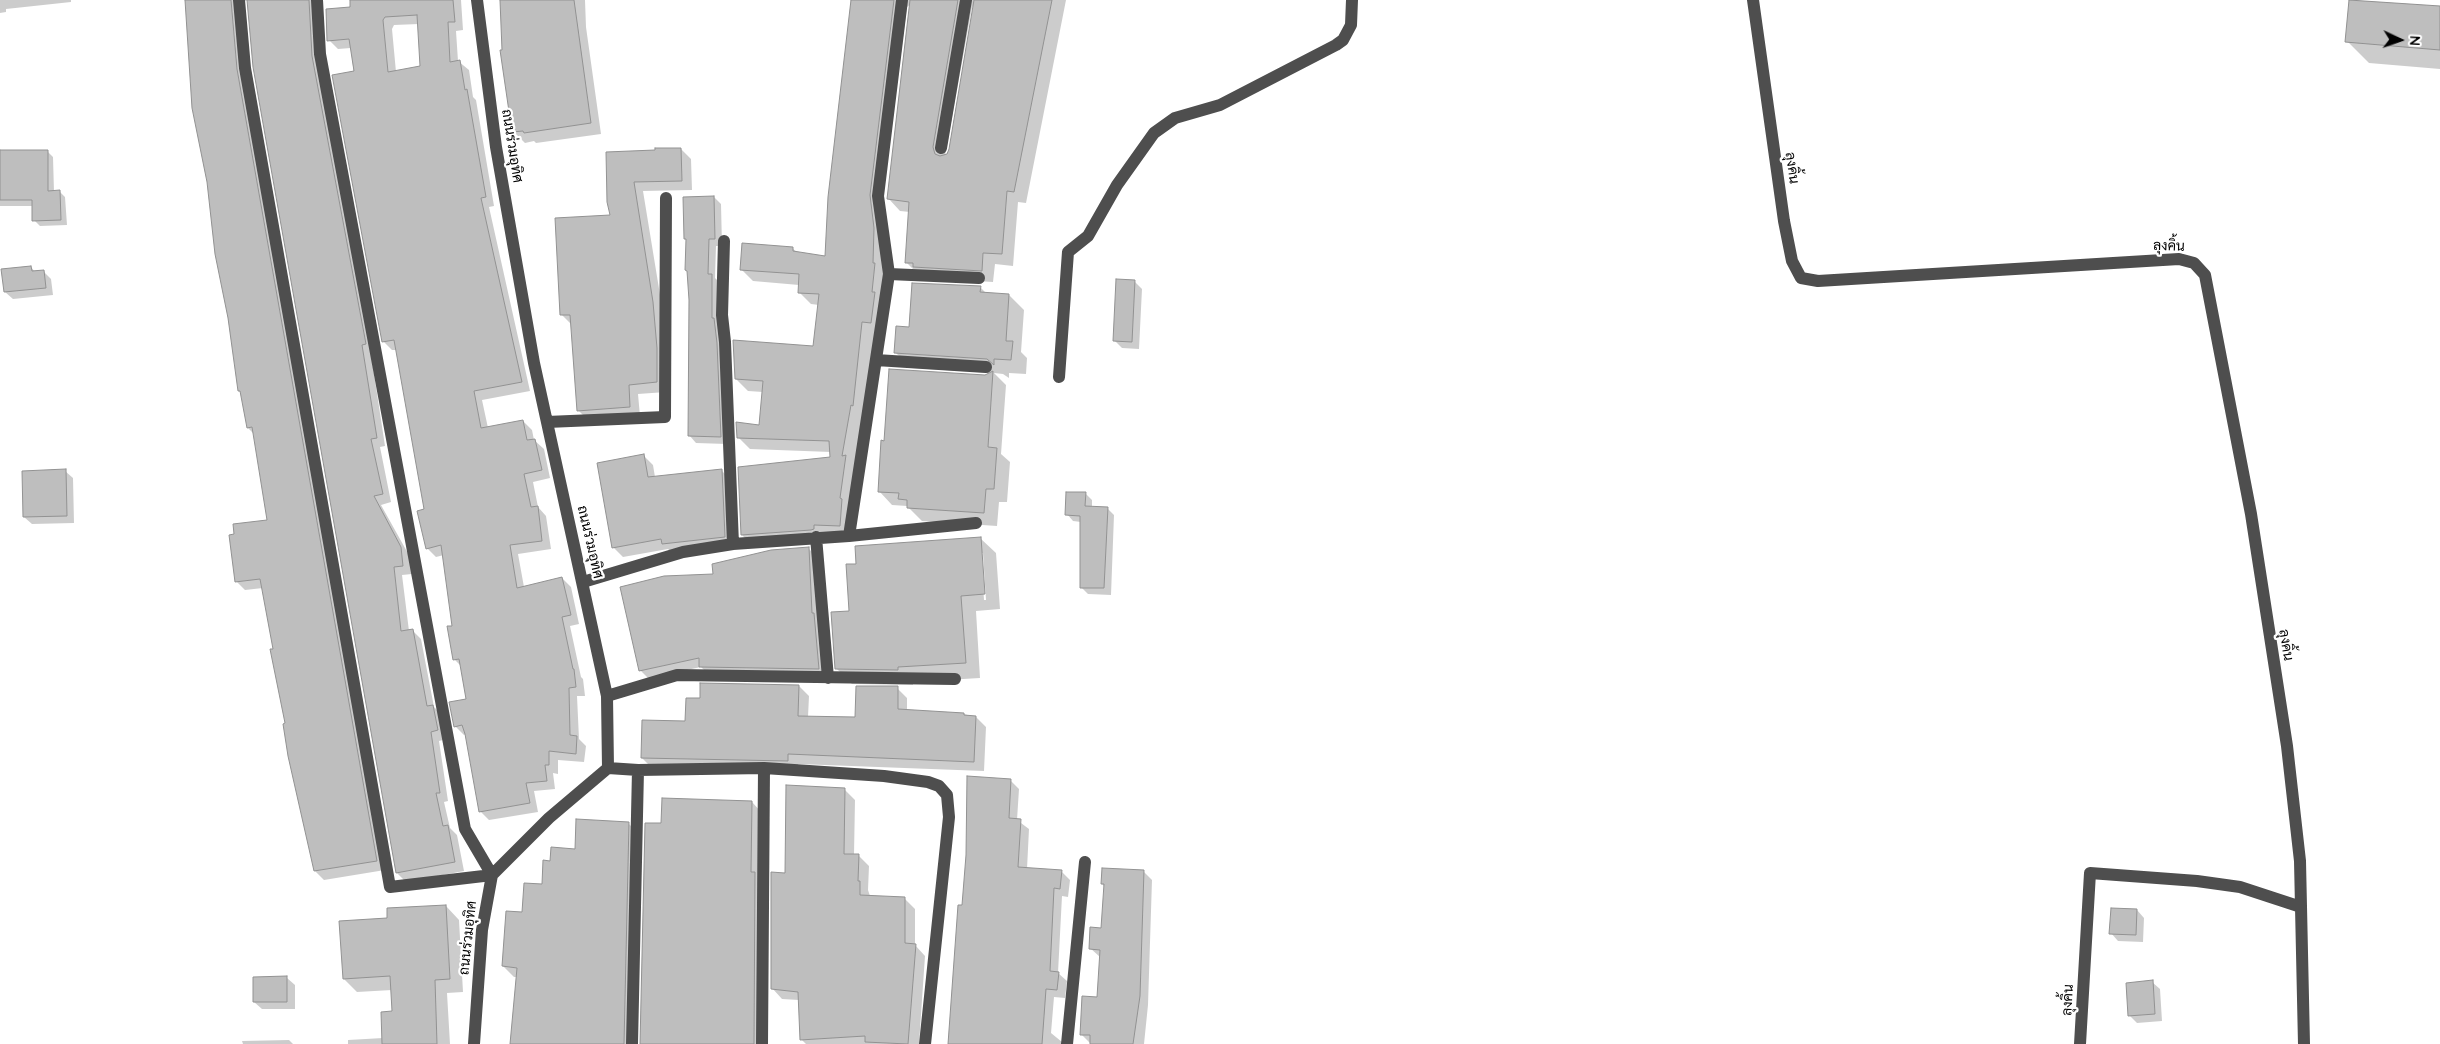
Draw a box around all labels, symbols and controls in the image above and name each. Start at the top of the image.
north arrow [2375,15,2425,65]
text: N [2406,35,2424,46]
street label: ถนนร่วมอุทิศ [498,108,526,184]
street label: ลุงคิ้น [1781,151,1803,185]
street label: ลุงคิ้น [2153,237,2185,255]
street label: ถนนร่วมอุทิศ [573,504,607,580]
street label: ลุงคิ้น [2275,628,2297,662]
street label: ถนนร่วมอุทิศ [456,900,480,976]
street label: ลุงคิ้น [2059,984,2077,1016]

